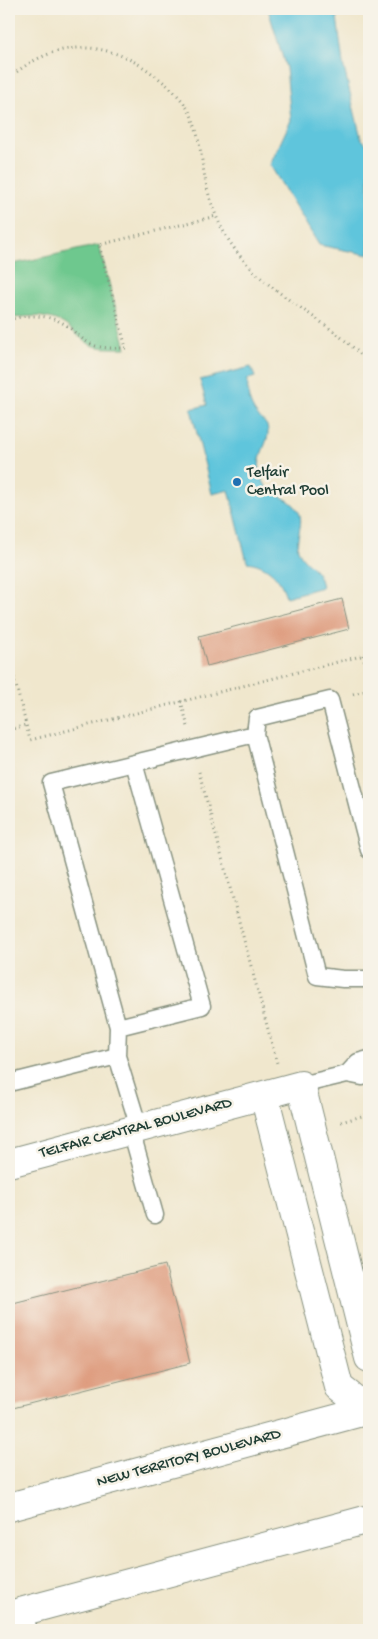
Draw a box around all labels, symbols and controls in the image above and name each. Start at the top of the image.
place label: Telfair Central Pool [246,464,329,501]
marker: Telfair Central Pool [231,476,243,488]
street label: TELFAIR CENTRAL BOULEVARD [37,1094,235,1164]
street label: NEW TERRITORY BOULEVARD [95,1425,284,1493]

